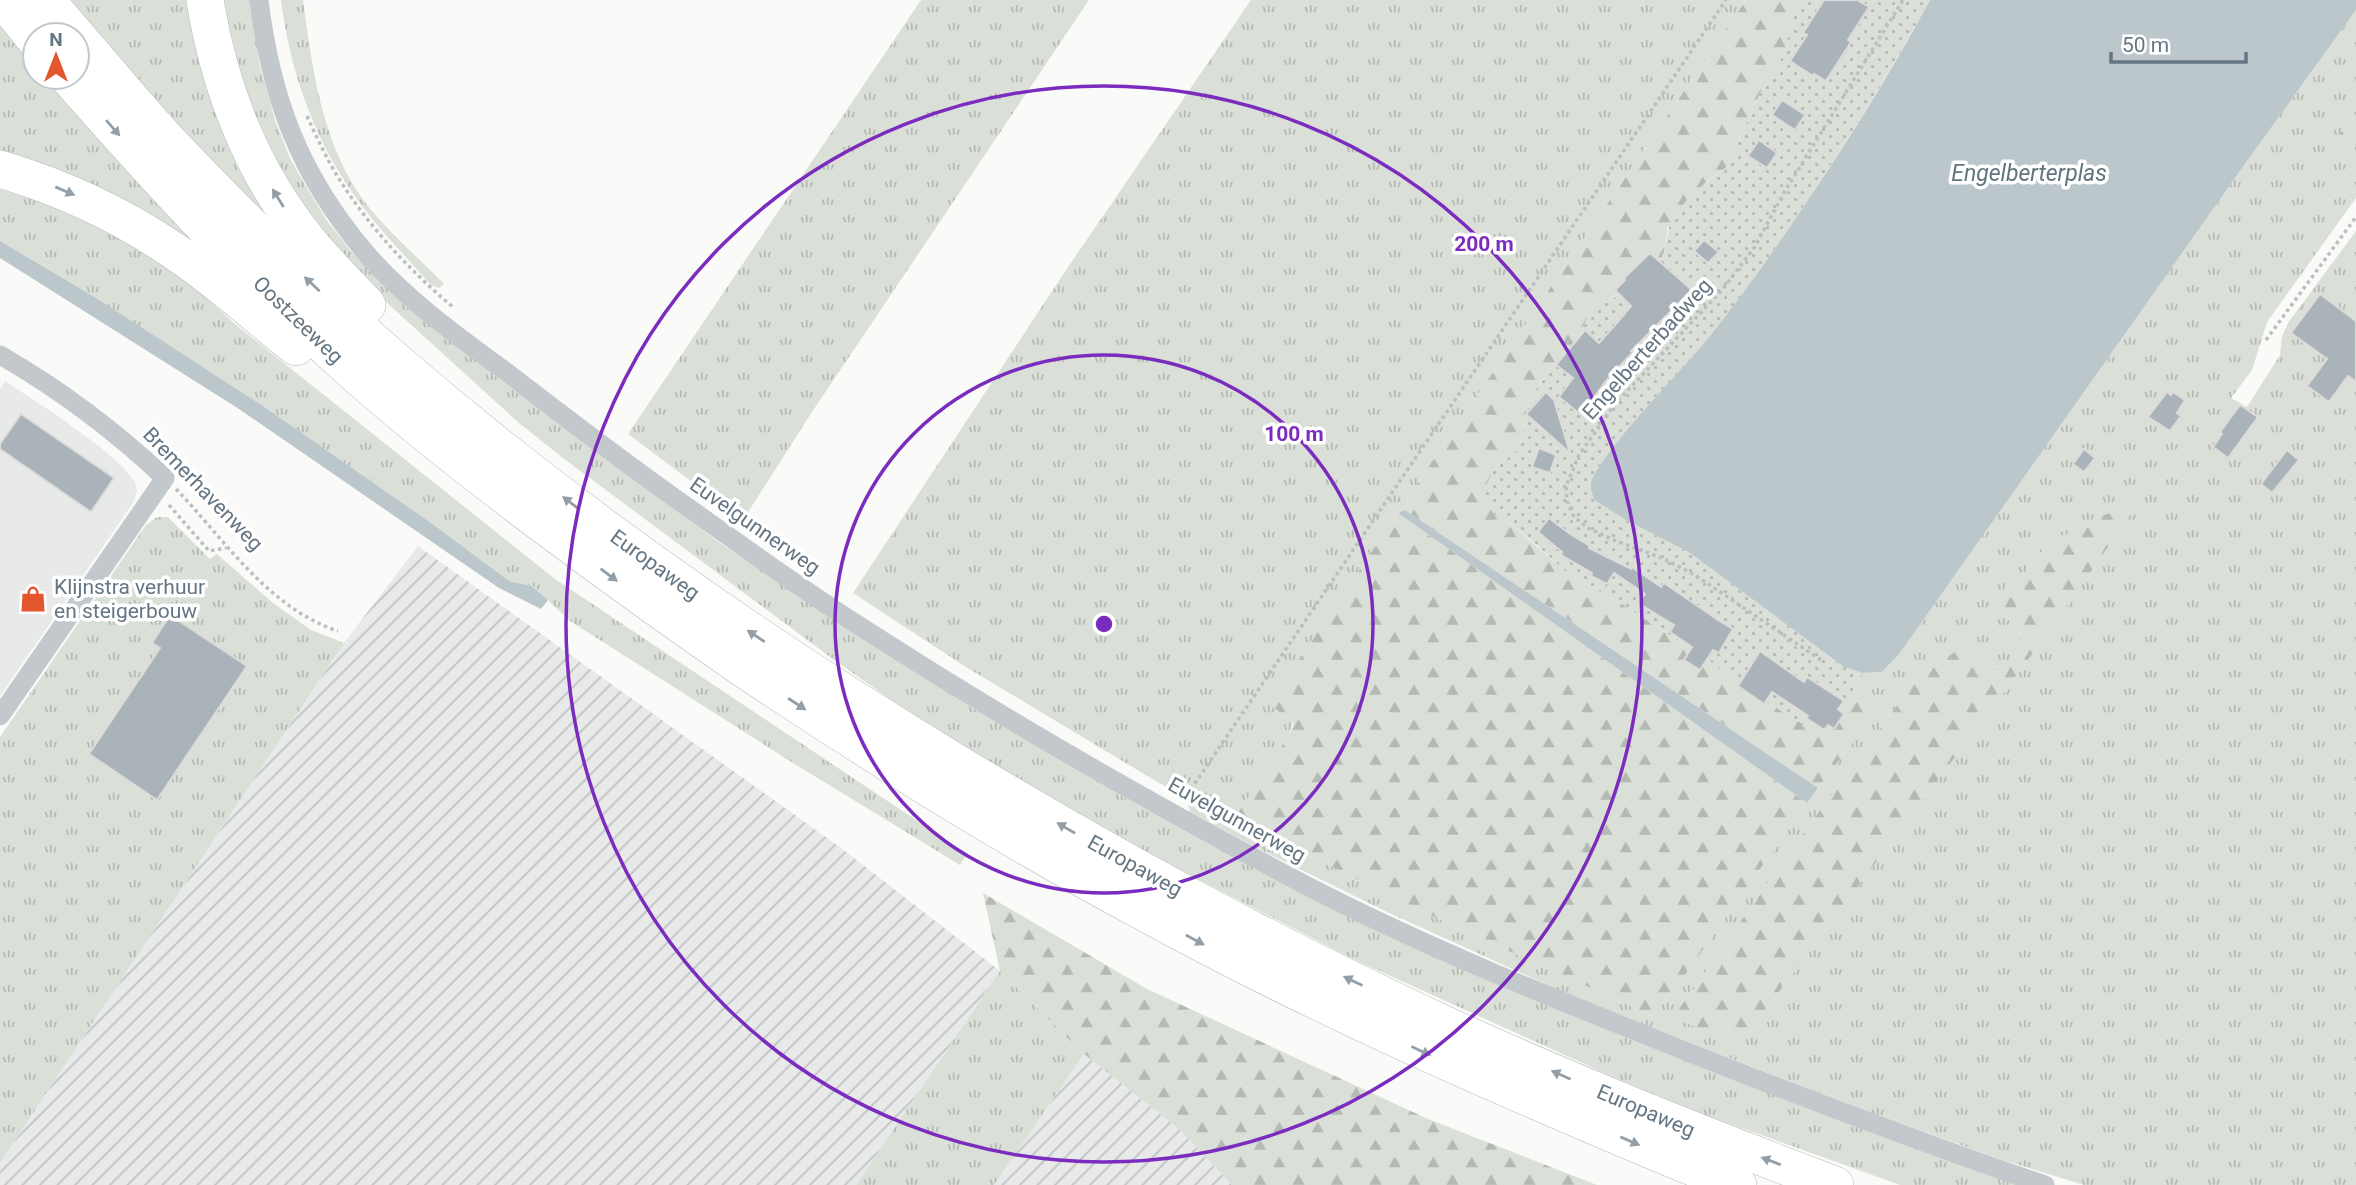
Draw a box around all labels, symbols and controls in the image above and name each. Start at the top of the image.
north arrow [21,21,91,91]
scale bar [2111,21,2246,65]
text: N [49,28,63,51]
text: 50 m [2122,33,2169,57]
one-way arrow [105,119,121,137]
water label: Engelberterplas [1951,160,2107,187]
one-way arrow [54,186,75,197]
one-way arrow [271,188,284,207]
text: 200 m [1454,232,1514,256]
street label: Oostzeeweg [248,271,348,369]
street label: Engelberterbadweg [1578,274,1716,424]
one-way arrow [304,277,321,293]
street label: Bremerhavenweg [138,422,268,556]
text: 100 m [1264,422,1324,446]
street label: Euvelgunnerweg [685,472,825,580]
one-way arrow [563,496,581,511]
street label: Europaweg [606,525,704,605]
one-way arrow [600,568,618,582]
place label: Klijnstra verhuur en steigerbouw [54,575,205,623]
shop icon: Klijnstra verhuur en steigerbouw [18,584,48,614]
centre of rings [1092,612,1116,636]
one-way arrow [747,629,765,643]
one-way arrow [787,697,806,710]
street label: Euvelgunnerweg [1164,772,1310,868]
one-way arrow [1056,822,1076,834]
street label: Europaweg [1084,830,1186,902]
one-way arrow [1185,934,1205,945]
one-way arrow [1343,975,1363,986]
one-way arrow [1411,1045,1431,1056]
one-way arrow [1550,1069,1571,1080]
street label: Europaweg [1593,1080,1699,1142]
one-way arrow [1620,1135,1641,1146]
one-way arrow [1761,1155,1782,1166]

